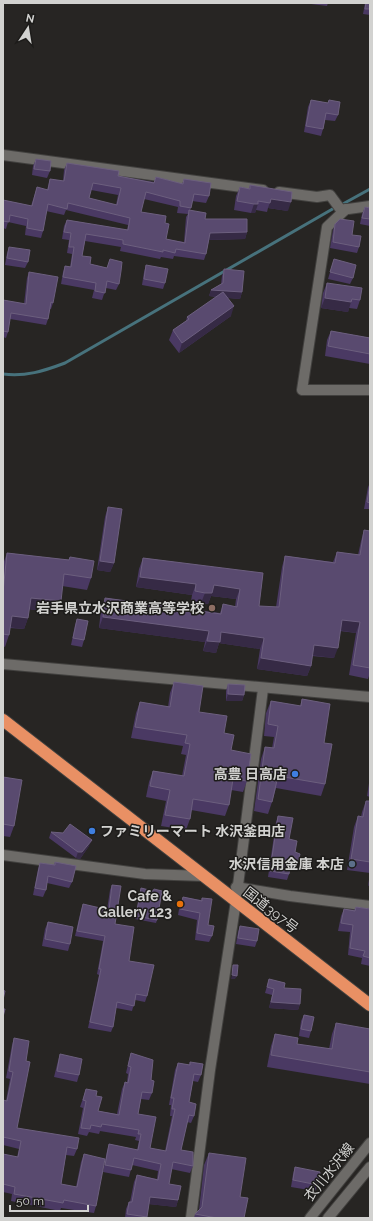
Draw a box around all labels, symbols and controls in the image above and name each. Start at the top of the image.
north arrow [8,8,48,48]
text: N [25,11,35,26]
place label: 岩手県立水沢商業高等学校 [36,600,204,616]
marker: 岩手県立水沢商業高等学校 [207,603,217,613]
place label: 高豊 日高店 [214,766,287,782]
marker: 高豊 日高店 [290,769,300,779]
place label: ファミリーマート 水沢釜田店 [100,823,285,839]
marker: ファミリーマート 水沢釜田店 [87,826,97,836]
place label: 水沢信用金庫 本店 [229,856,344,872]
marker: 水沢信用金庫 本店 [347,859,357,869]
street label: 国道397号 [240,884,302,936]
place label: Cafe & Gallery 123 [98,888,172,920]
marker: Cafe & Gallery 123 [175,899,185,909]
street label: 衣川水沢線 [301,1140,357,1204]
scale bar [10,1187,88,1213]
text: 50 m [16,1194,44,1208]

